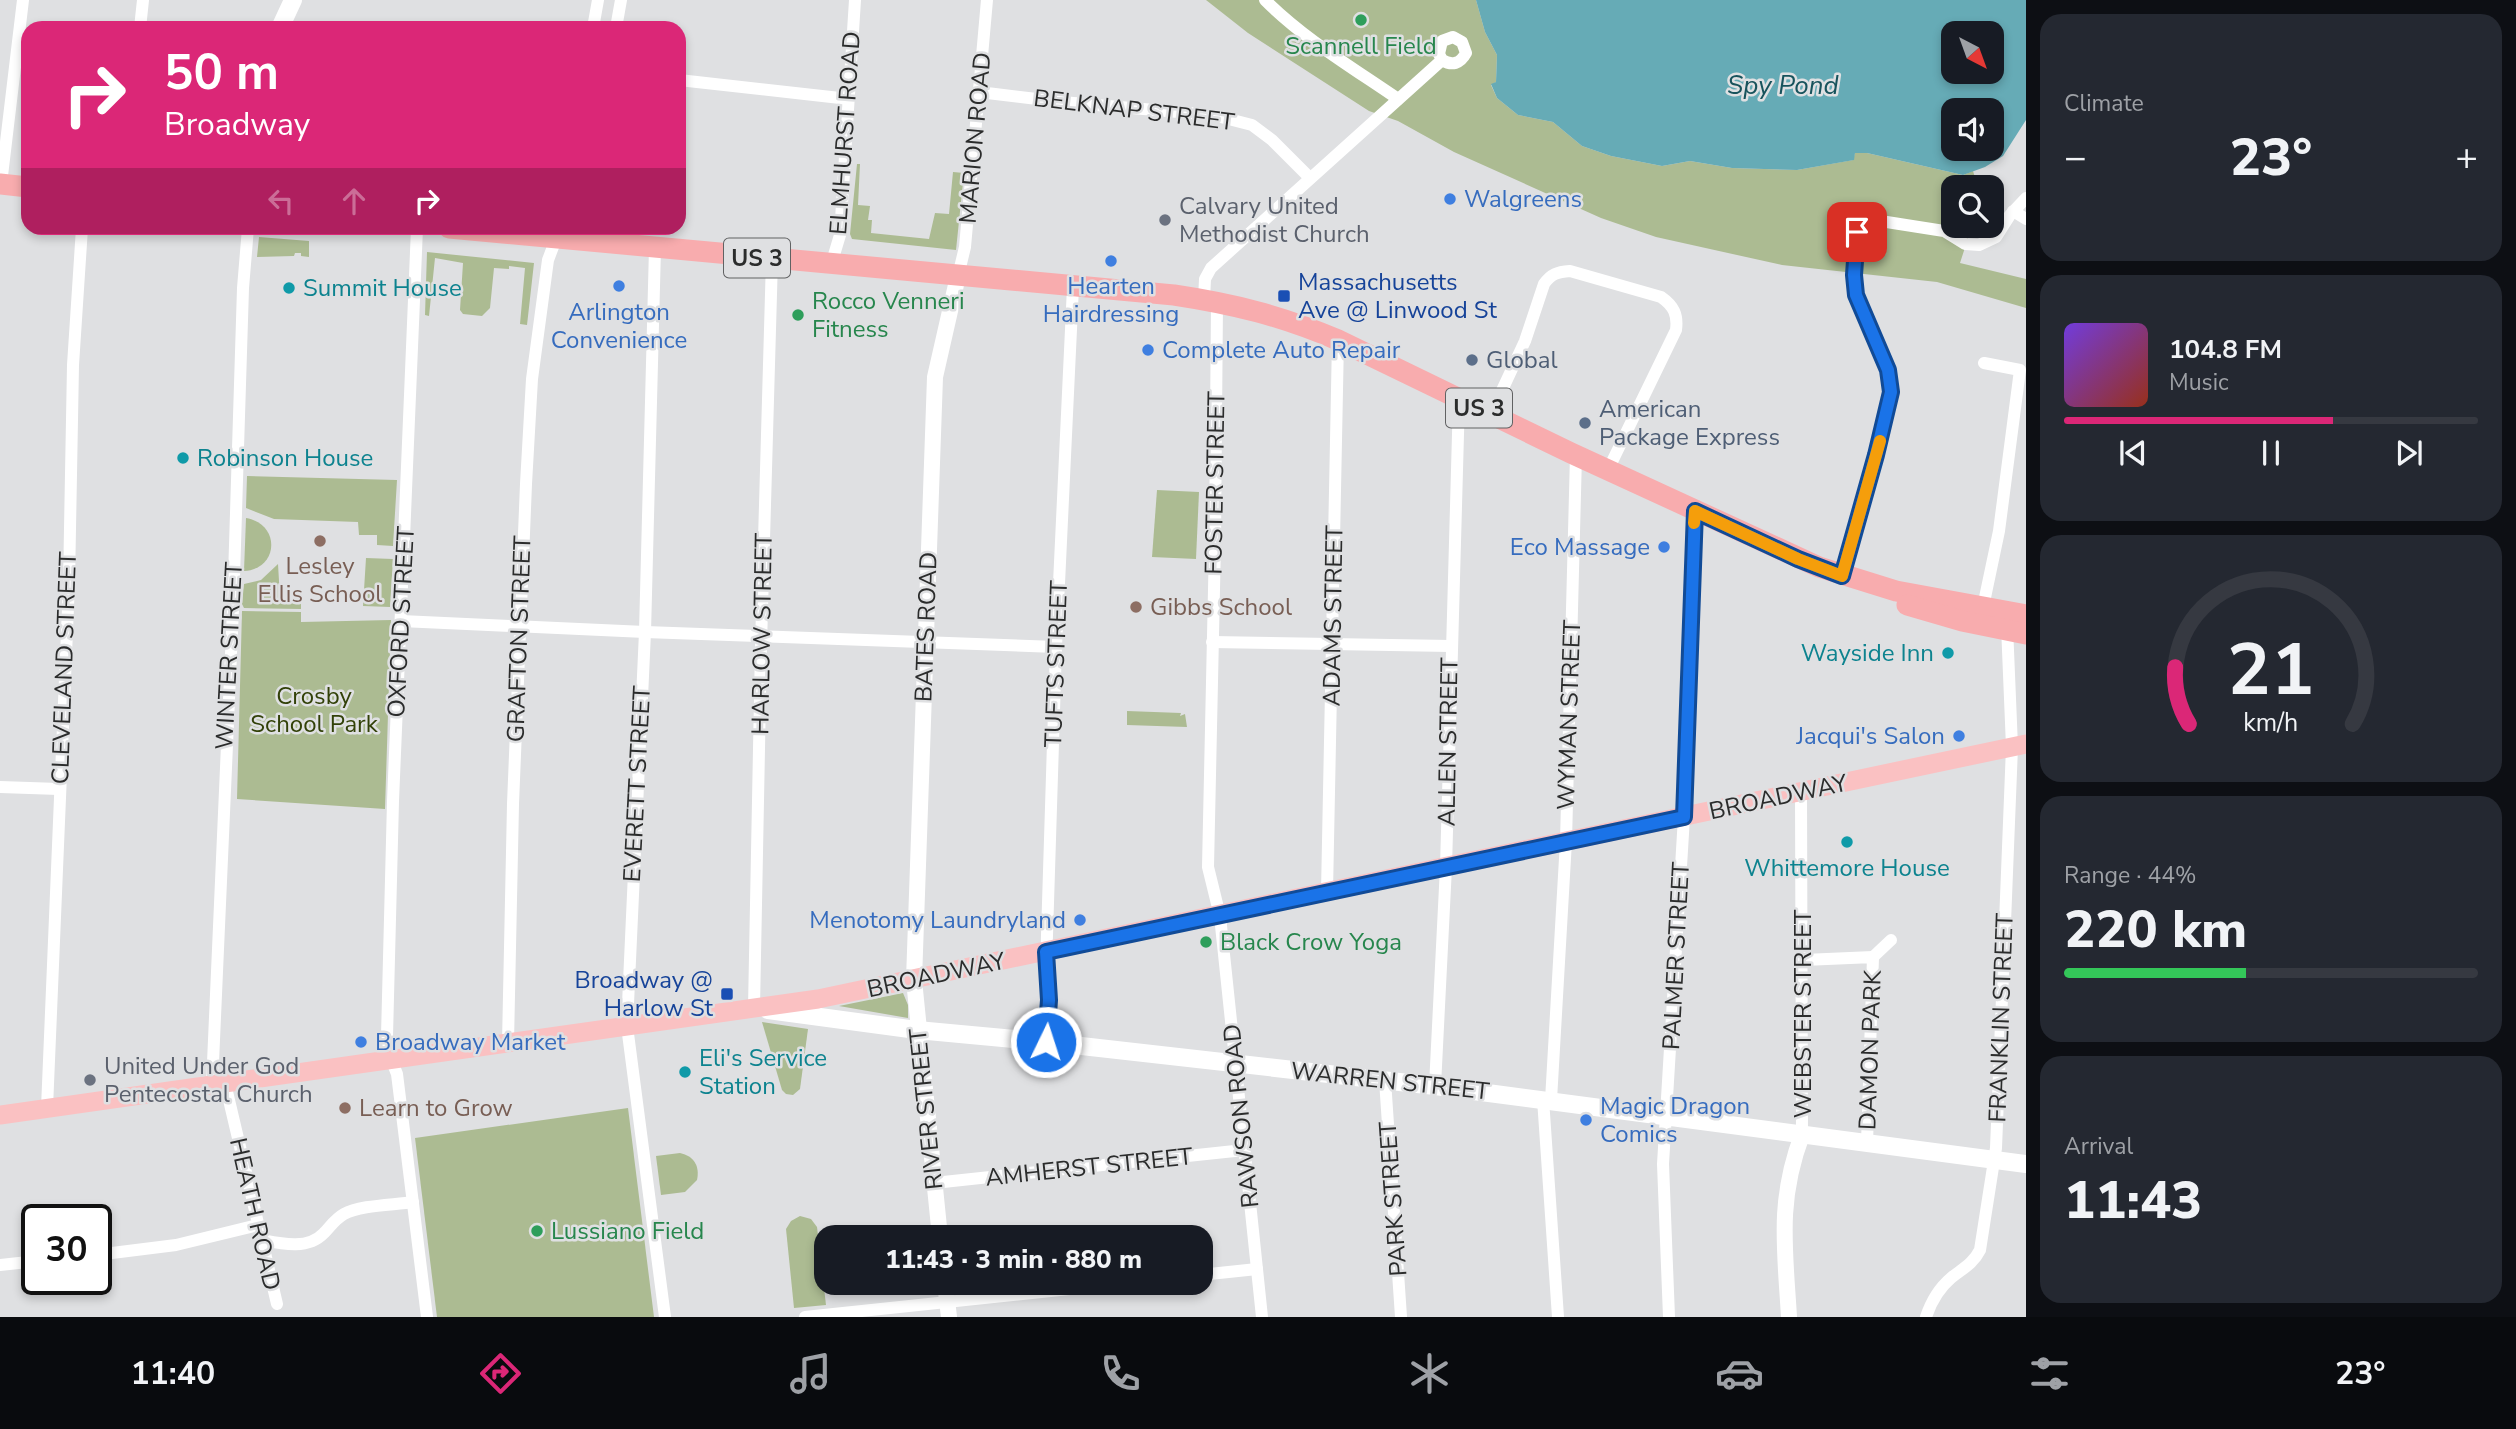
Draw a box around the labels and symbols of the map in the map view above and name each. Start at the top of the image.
marker: Scannell Field [1353,12,1369,28]
north arrow [1941,21,2004,84]
street label: ELMHURST ROAD [822,30,868,236]
place label: Scannell Field [1285,30,1437,62]
street label: MARION ROAD [952,51,998,225]
water label: Spy Pond [1727,68,1839,103]
street label: BELKNAP STREET [1032,82,1237,138]
place label: Walgreens [1464,183,1582,215]
place label: Calvary United Methodist Church [1179,190,1370,250]
marker: Walgreens [1442,191,1458,207]
pin [1827,202,1887,262]
marker: Calvary United Methodist Church [1157,212,1173,228]
road number: US 3 [724,238,790,278]
marker: Hearten Hairdressing [1103,253,1119,269]
place label: Massachusetts Ave @ Linwood St [1298,266,1498,326]
place label: Hearten Hairdressing [1043,270,1179,330]
place label: Summit House [303,272,462,304]
marker: Arlington Convenience [611,278,627,294]
marker: Summit House [281,280,297,296]
place label: Rocco Venneri Fitness [812,285,964,345]
marker: Massachusetts Ave @ Linwood St [1276,288,1292,304]
place label: Arlington Convenience [551,296,687,356]
marker: Rocco Venneri Fitness [790,307,806,323]
place label: Complete Auto Repair [1162,334,1401,366]
marker: Complete Auto Repair [1140,342,1156,358]
place label: Global [1486,344,1558,376]
marker: Global [1464,352,1480,368]
road number: US 3 [1446,388,1512,428]
street label: FOSTER STREET [1197,391,1233,575]
place label: American Package Express [1599,393,1780,453]
marker: American Package Express [1577,415,1593,431]
place label: Robinson House [197,442,373,474]
marker: Robinson House [175,450,191,466]
street label: OXFORD STREET [380,525,422,719]
street label: ADAMS STREET [1315,525,1351,707]
place label: Eco Massage [1510,531,1650,563]
street label: HARLOW STREET [744,532,780,735]
marker: Lesley Ellis School [312,533,328,549]
street label: GRAFTON STREET [499,535,539,743]
marker: Eco Massage [1656,539,1672,555]
place label: Lesley Ellis School [258,550,382,610]
street label: CLEVELAND STREET [44,551,84,785]
street label: BATES ROAD [907,551,945,703]
street label: WINTER STREET [208,561,250,751]
street label: TUFTS STREET [1037,579,1075,748]
place label: Gibbs School [1150,591,1292,623]
marker: Gibbs School [1128,599,1144,615]
street label: WYMAN STREET [1550,619,1588,811]
place label: Wayside Inn [1801,637,1934,669]
marker: Wayside Inn [1940,645,1956,661]
street label: ALLEN STREET [1431,657,1465,827]
park label: Crosby School Park [250,680,379,740]
street label: EVERETT STREET [616,685,658,883]
place label: Jacqui's Salon [1795,720,1945,752]
marker: Jacqui's Salon [1951,728,1967,744]
street label: BROADWAY [1706,767,1851,827]
marker: Whittemore House [1839,834,1855,850]
place label: Whittemore House [1744,852,1950,884]
street label: PALMER STREET [1655,861,1697,1051]
place label: Menotomy Laundryland [809,904,1066,936]
street label: WEBSTER STREET [1787,909,1819,1118]
marker: Menotomy Laundryland [1072,912,1088,928]
street label: FRANKLIN STREET [1981,912,2021,1123]
place label: Black Crow Yoga [1220,926,1402,958]
marker: Black Crow Yoga [1198,934,1214,950]
street label: BROADWAY [864,945,1009,1005]
place label: Broadway @ Harlow St [575,964,714,1024]
street label: DAMON PARK [1851,969,1889,1130]
marker: Broadway @ Harlow St [719,986,735,1002]
position arrow [1009,1005,1083,1079]
street label: RAWSON ROAD [1215,1023,1267,1209]
place label: Broadway Market [375,1026,566,1058]
street label: RIVER STREET [902,1026,950,1191]
marker: Broadway Market [353,1034,369,1050]
place label: Eli's Service Station [699,1042,827,1102]
place label: United Under God Pentecostal Church [104,1050,313,1110]
street label: WARREN STREET [1289,1055,1492,1107]
marker: Eli's Service Station [677,1064,693,1080]
marker: United Under God Pentecostal Church [82,1072,98,1088]
place label: Magic Dragon Comics [1600,1090,1750,1150]
place label: Learn to Grow [359,1092,513,1124]
marker: Learn to Grow [337,1100,353,1116]
marker: Magic Dragon Comics [1578,1112,1594,1128]
street label: PARK STREET [1372,1120,1414,1278]
street label: HEATH ROAD [222,1134,288,1294]
street label: AMHERST STREET [984,1140,1195,1194]
speed limit sign: 30 [21,1204,112,1295]
place label: Lussiano Field [551,1215,704,1247]
marker: Lussiano Field [529,1223,545,1239]

